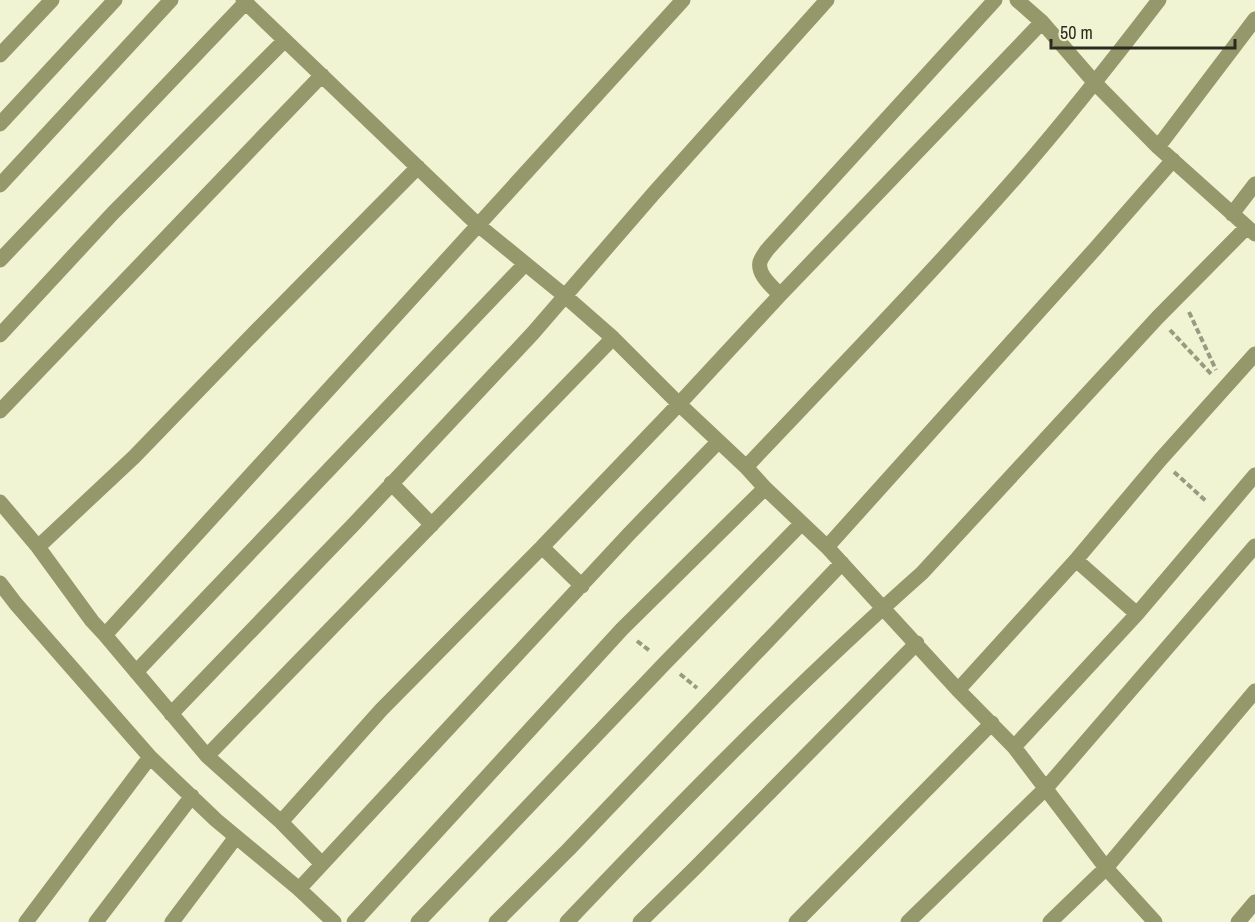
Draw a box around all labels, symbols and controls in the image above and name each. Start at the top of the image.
scale bar [1051,12,1236,50]
text: 50 m [1060,20,1093,45]

